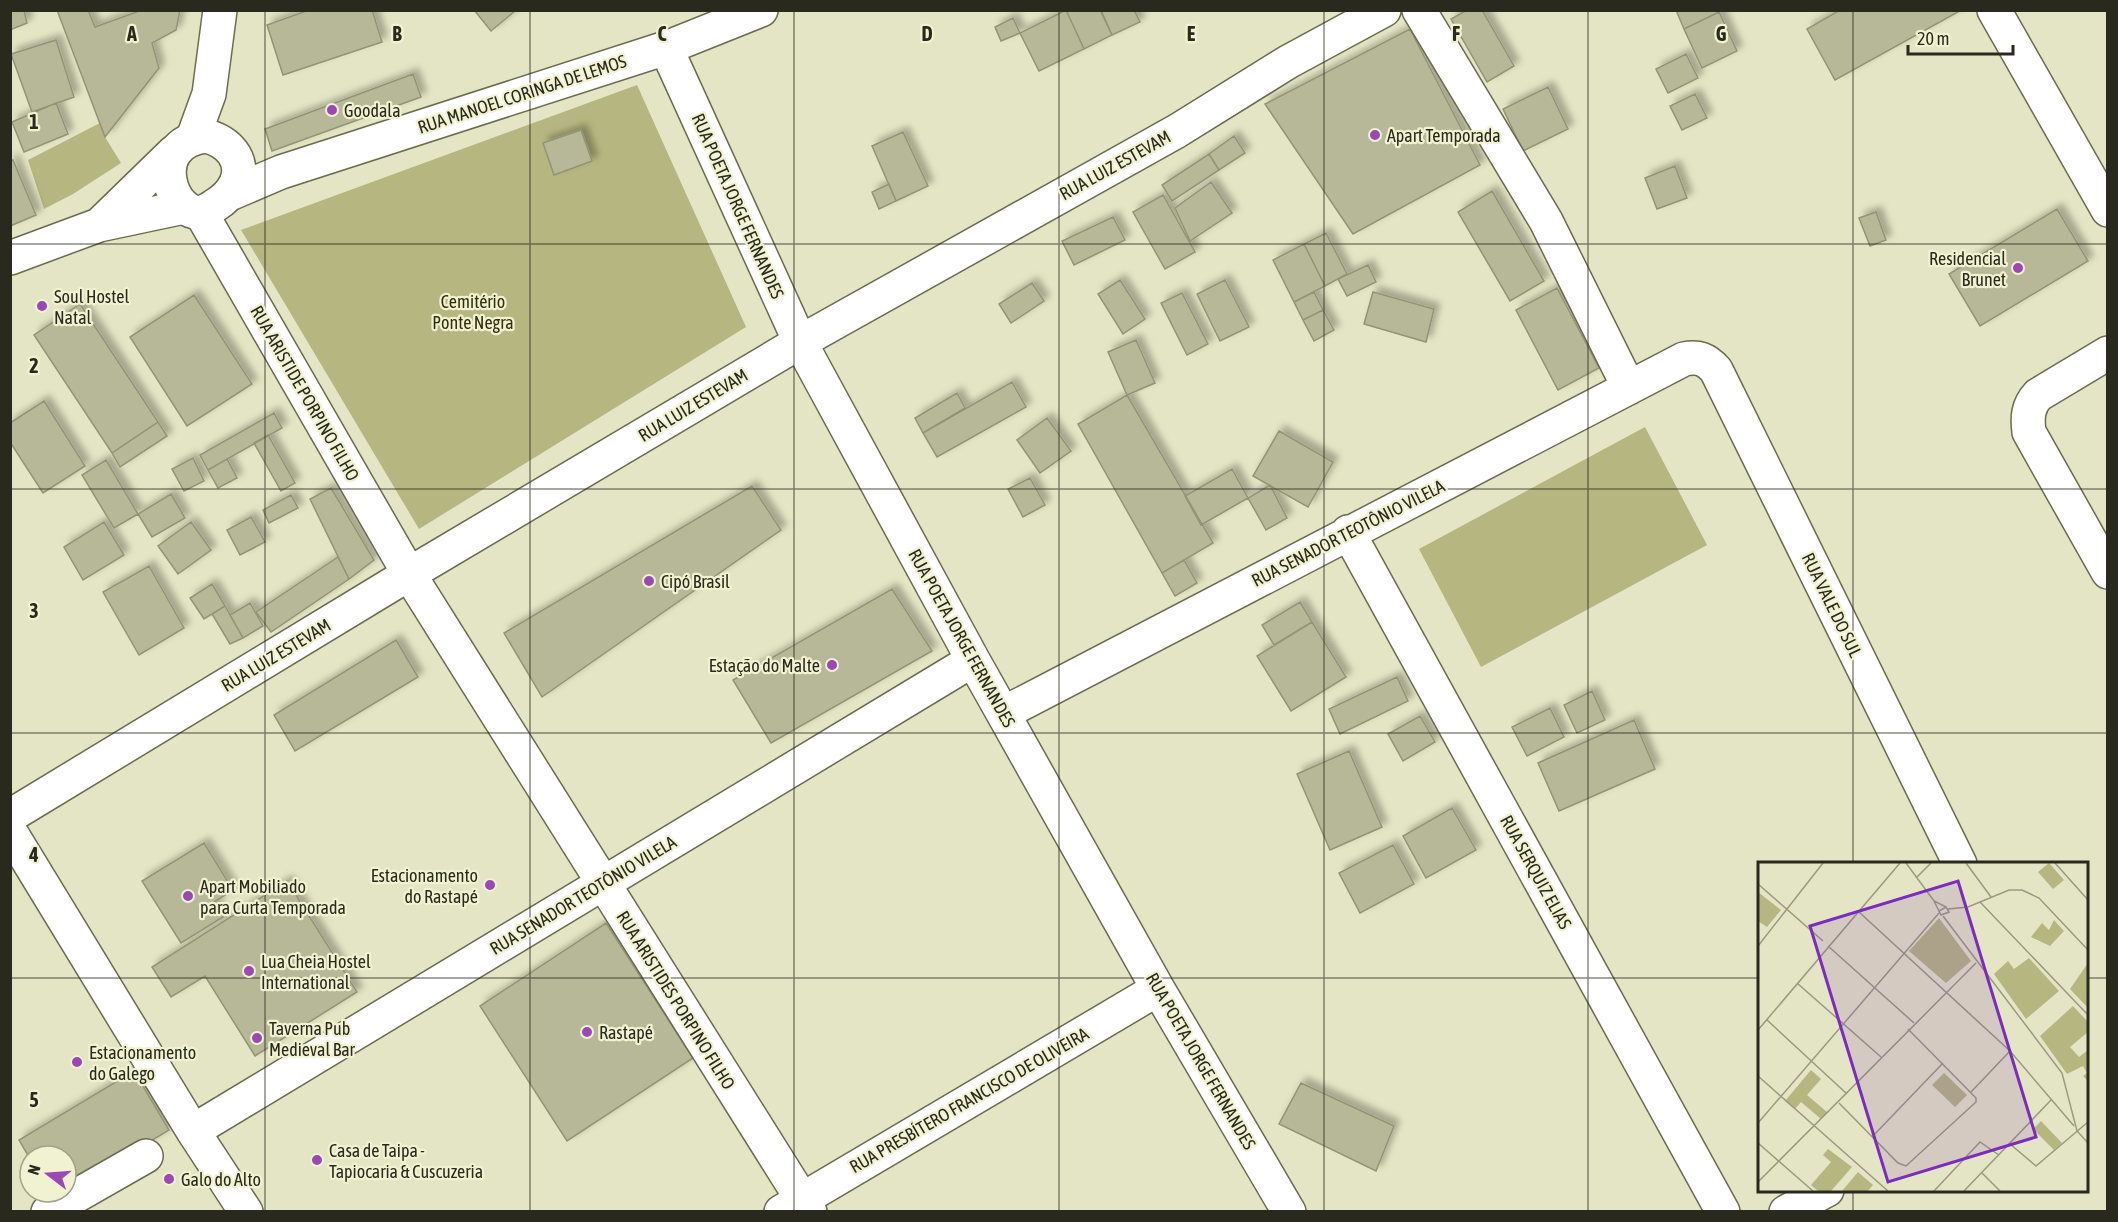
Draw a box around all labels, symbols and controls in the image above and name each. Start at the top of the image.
scale bar [1908,18,2013,56]
text: A [126,22,137,45]
text: B [392,22,402,45]
text: C [658,22,667,45]
text: D [921,22,933,45]
text: E [1187,22,1196,45]
text: F [1452,22,1460,45]
text: G [1716,22,1727,45]
text: 20 m [1917,28,1949,49]
street label: RUA MANOEL CORINGA DE LEMOS [415,50,629,138]
place label: Goodala [344,100,401,121]
marker: Goodala [325,103,339,117]
text: 1 [29,110,39,133]
street label: RUA POETA JORGE FERNANDES [688,110,789,302]
place label: Apart Temporada [1387,125,1501,146]
street label: RUA LUIZ ESTEVAM [1056,126,1174,204]
marker: Apart Temporada [1368,128,1382,142]
place label: Residencial Brunet [1929,248,2006,290]
marker: Residencial Brunet [2011,261,2025,275]
place label: Soul Hostel Natal [54,286,129,328]
park label: Cemitério Ponte Negra [432,291,514,333]
marker: Soul Hostel Natal [35,299,49,313]
street label: RUA ARISTIDE PORPINO FILHO [246,302,364,484]
text: 2 [29,354,39,377]
street label: RUA LUIZ ESTEVAM [635,364,751,446]
street label: RUA SENADOR TEOTÔNIO VILELA [1248,475,1448,591]
street label: RUA POETA JORGE FERNANDES [904,545,1020,731]
street label: RUA VALE DO SUL [1798,549,1866,661]
place label: Cipó Brasil [661,571,730,592]
marker: Cipó Brasil [642,574,656,588]
text: 3 [29,599,39,622]
street label: RUA LUIZ ESTEVAM [218,614,334,696]
place label: Estação do Malte [709,655,820,676]
marker: Estação do Malte [825,658,839,672]
street label: RUA SERQUIZ ELIAS [1496,811,1576,933]
street label: RUA SENADOR TEOTÔNIO VILELA [486,831,680,959]
text: 4 [28,843,39,866]
inset map [1758,862,2088,1192]
place label: Estacionamento do Rastapé [371,865,478,907]
place label: Apart Mobiliado para Curta Temporada [200,876,346,918]
marker: Estacionamento do Rastapé [483,878,497,892]
marker: Apart Mobiliado para Curta Temporada [181,889,195,903]
street label: RUA ARISTIDES PORPINO FILHO [612,907,740,1093]
place label: Lua Cheia Hostel International [261,951,371,993]
marker: Lua Cheia Hostel International [242,964,256,978]
street label: RUA POETA JORGE FERNANDES [1142,969,1260,1153]
place label: Taverna Pub Medieval Bar [269,1018,356,1060]
place label: Rastapé [599,1022,653,1043]
street label: RUA PRESBÍTERO FRANCISCO DE OLIVEIRA [846,1023,1092,1177]
marker: Rastapé [580,1025,594,1039]
marker: Taverna Pub Medieval Bar [250,1031,264,1045]
place label: Estacionamento do Galego [89,1042,196,1084]
marker: Estacionamento do Galego [70,1055,84,1069]
text: 5 [29,1088,39,1111]
place label: Casa de Taipa - Tapiocaria & Cuscuzeria [329,1140,483,1182]
north arrow [18,1144,78,1204]
marker: Casa de Taipa - Tapiocaria & Cuscuzeria [310,1153,324,1167]
text: N [24,1162,44,1177]
place label: Galo do Alto [181,1169,261,1190]
marker: Galo do Alto [162,1172,176,1186]

